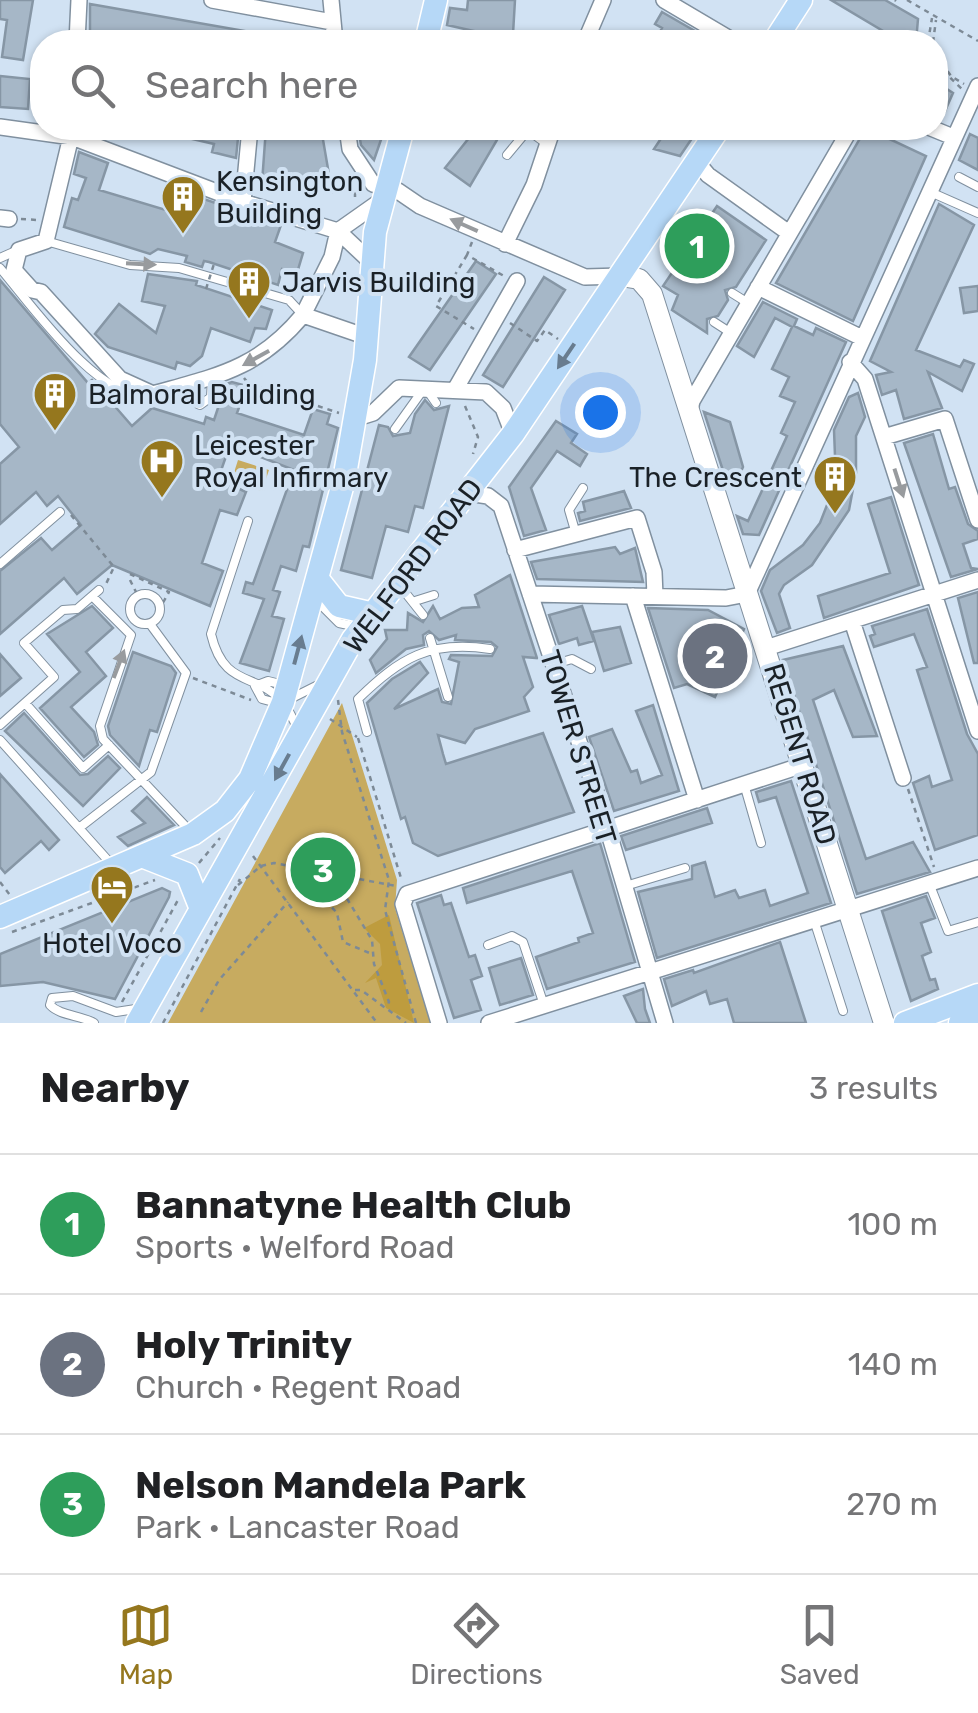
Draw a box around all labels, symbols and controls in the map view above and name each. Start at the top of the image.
search box [30,30,948,140]
icon: search [65,58,120,113]
text: Search here [145,62,358,108]
place label: Kensington Building [216,165,363,230]
building icon: Kensington Building [160,174,206,235]
pin: 1 [664,208,730,284]
one-way arrow [449,217,478,234]
one-way arrow [125,256,157,272]
building icon: Jarvis Building [226,259,272,320]
place label: Jarvis Building [282,266,475,299]
one-way arrow [557,343,576,370]
one-way arrow [242,349,270,367]
building icon: Balmoral Building [32,371,78,432]
place label: Balmoral Building [88,378,316,411]
your location [575,387,626,438]
place label: Leicester Royal Infirmary [194,429,389,494]
hospital icon: Leicester Royal Infirmary [139,438,185,499]
building icon: The Crescent [812,454,858,515]
place label: The Crescent [629,461,802,494]
one-way arrow [893,469,908,499]
street label: WELFORD ROAD [337,472,489,660]
pin: 2 [682,618,748,694]
one-way arrow [290,634,306,665]
street label: TOWER STREET [533,646,623,848]
one-way arrow [112,649,128,679]
street label: REGENT ROAD [757,659,843,849]
one-way arrow [273,752,290,781]
pin: 3 [290,832,356,908]
hotel icon: Hotel Voco [89,864,135,925]
place label: Hotel Voco [42,927,182,960]
text: Nearby [40,1063,190,1113]
text: 3 results [809,1069,938,1107]
text: Bannatyne Health Club [135,1182,571,1228]
text: 1 [65,1205,80,1243]
text: 100 m [847,1205,938,1243]
text: Sports · Welford Road [135,1228,455,1266]
text: Holy Trinity [135,1322,352,1368]
text: 2 [62,1345,83,1383]
text: 140 m [848,1345,938,1383]
text: Church · Regent Road [135,1368,461,1406]
text: Nelson Mandela Park [135,1462,526,1508]
text: 3 [62,1485,83,1523]
text: 270 m [846,1485,938,1523]
text: Park · Lancaster Road [135,1508,460,1546]
tab: Map [118,1598,173,1691]
tab: Directions [410,1598,543,1691]
tab: Saved [780,1598,860,1691]

